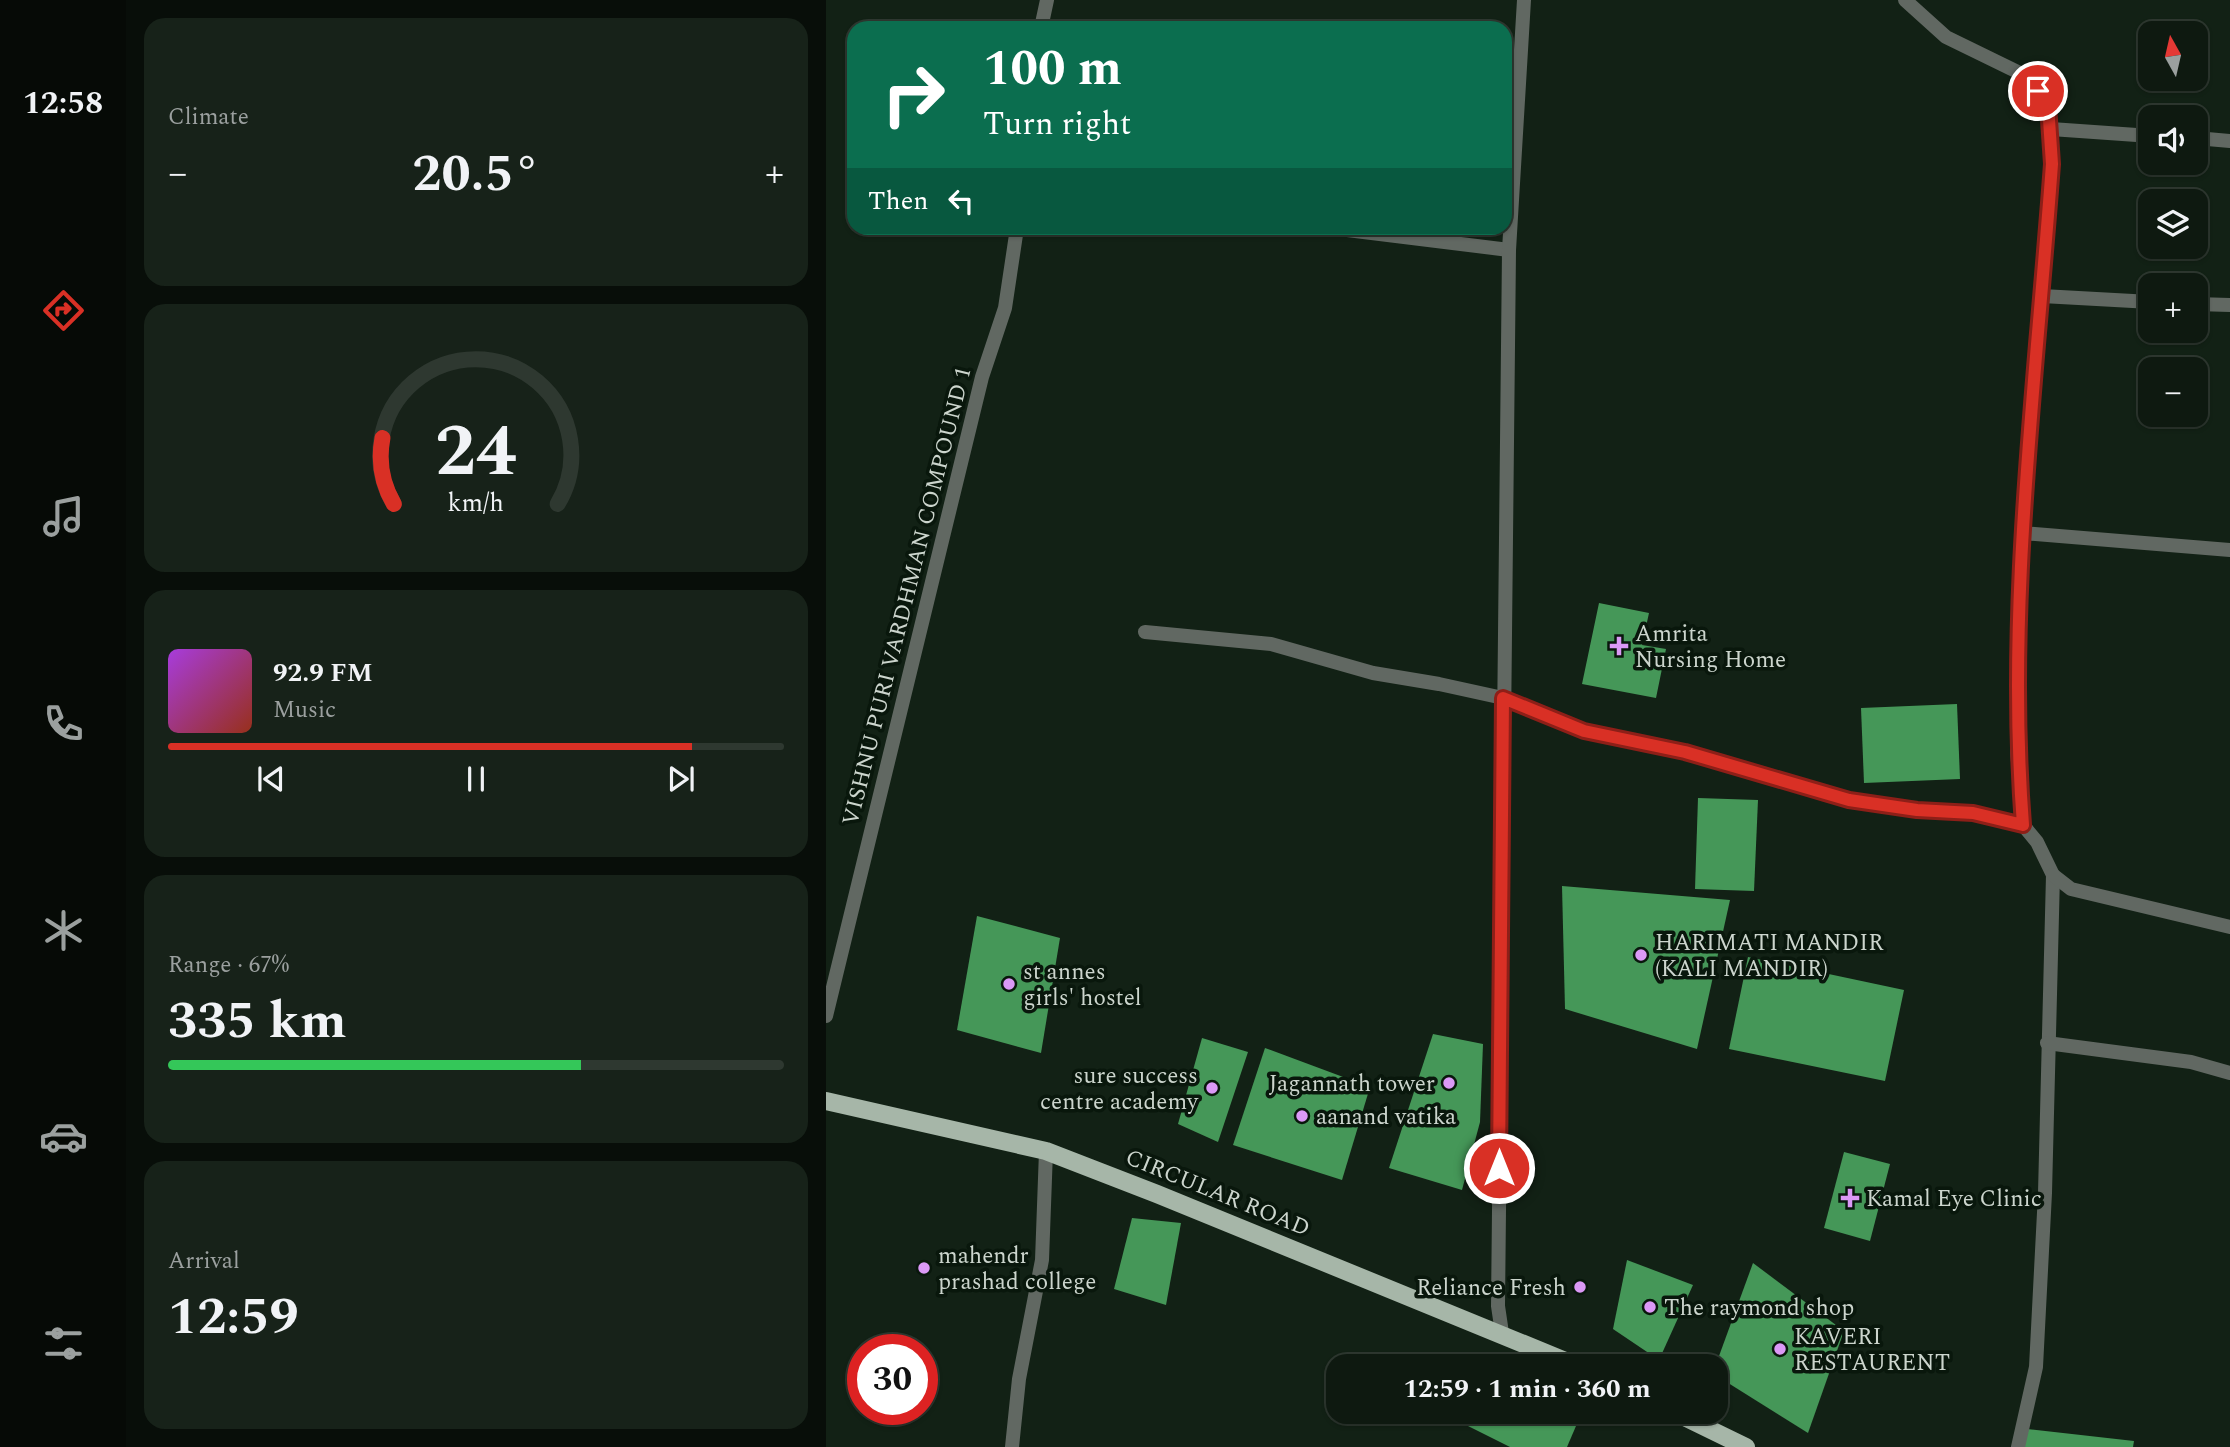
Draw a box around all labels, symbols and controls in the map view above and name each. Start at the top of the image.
north arrow [2138,21,2208,91]
map controls [2138,21,2208,427]
text: 100 m [983,32,1122,107]
icon: right [868,49,959,140]
pin [2008,61,2068,121]
icon: arrive [2019,72,2057,110]
text: 12:58 [23,79,103,128]
text: Climate [168,100,249,135]
text: Turn right [983,100,1131,149]
button: sound [2138,105,2208,175]
text: 20.5° [412,135,540,214]
text: − [168,145,187,203]
text: + [765,145,784,203]
text: Then [868,181,928,221]
icon: left [942,182,980,220]
button: layers [2138,189,2208,259]
button: + [2138,273,2208,343]
icon: directions [39,286,88,335]
button: − [2138,357,2208,427]
street label: VISHNU PURI VARDHMAN COMPOUND 1 [833,363,981,829]
text: 24 [435,397,517,508]
text: km/h [448,484,504,522]
icon: music [39,492,88,541]
place label: Amrita Nursing Home [1635,617,1786,678]
marker: Amrita Nursing Home [1609,636,1629,656]
text: 92.9 FM [273,653,373,693]
text: Music [273,693,336,728]
icon: phone [39,699,88,748]
icon: previous [252,760,290,798]
icon: pause [457,760,495,798]
icon: next [662,760,700,798]
icon: climate [39,906,88,955]
place label: HARIMATI MANDIR (KALI MANDIR) [1655,926,1884,987]
marker: HARIMATI MANDIR (KALI MANDIR) [1633,947,1649,963]
text: Range · 67% [168,948,289,983]
place label: st annes girls' hostel [1023,955,1142,1016]
marker: st annes girls' hostel [1001,976,1017,992]
text: 335 km [168,982,347,1061]
place label: sure success centre academy [1040,1059,1199,1120]
place label: Jagannath tower [1269,1067,1435,1102]
marker: Jagannath tower [1441,1075,1457,1091]
marker: sure success centre academy [1204,1080,1220,1096]
place label: aanand vatika [1316,1100,1456,1135]
marker: aanand vatika [1294,1108,1310,1124]
icon: car [39,1112,88,1161]
position arrow [1462,1131,1536,1205]
street label: CIRCULAR ROAD [1120,1140,1315,1246]
place label: Kamal Eye Clinic [1866,1182,2042,1217]
marker: Kamal Eye Clinic [1840,1188,1860,1208]
place label: mahendr prashad college [938,1239,1096,1300]
text: Arrival [168,1244,240,1279]
marker: mahendr prashad college [916,1260,932,1276]
place label: Reliance Fresh [1416,1271,1566,1306]
text: 12:59 [168,1278,299,1357]
marker: Reliance Fresh [1572,1279,1588,1295]
place label: The raymond shop [1664,1291,1854,1326]
marker: The raymond shop [1642,1299,1658,1315]
icon: filters [39,1319,88,1368]
place label: KAVERI RESTAURENT [1794,1320,1950,1381]
speed limit sign: 30 [847,1334,938,1425]
marker: KAVERI RESTAURENT [1772,1341,1788,1357]
text: 12:59 · 1 min · 360 m [1403,1369,1651,1409]

